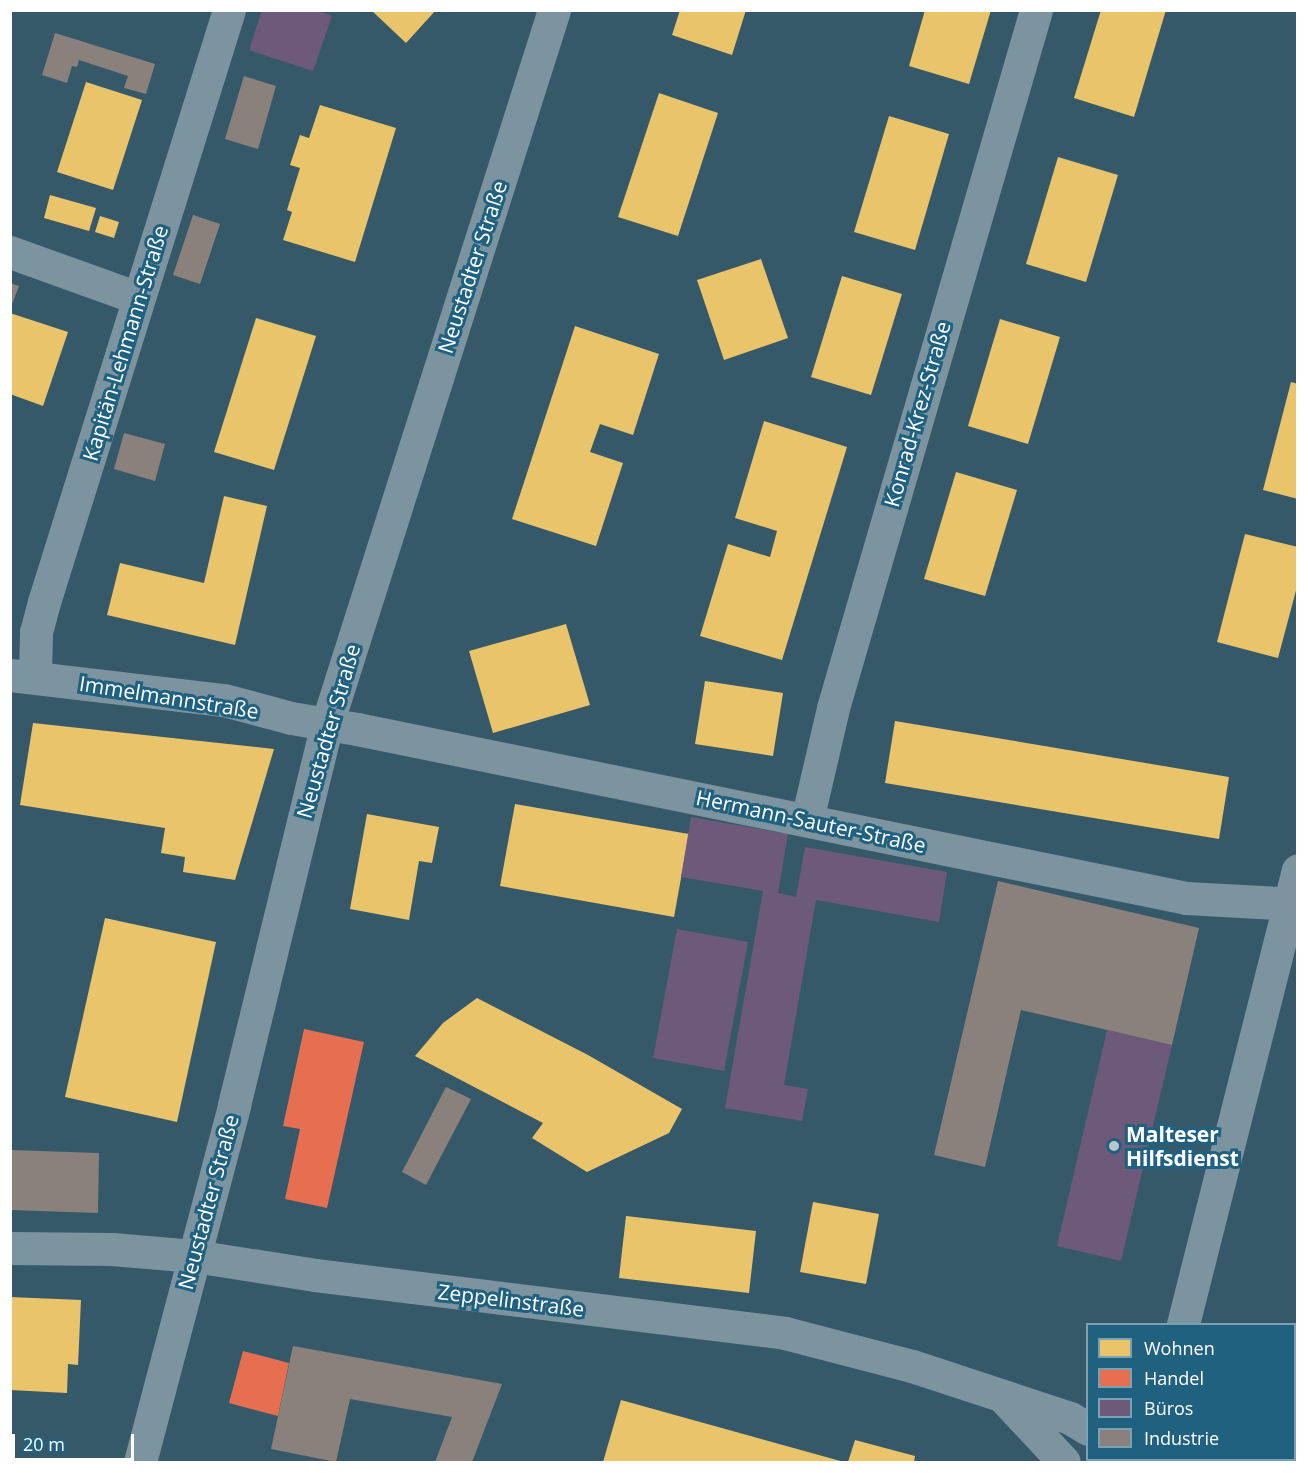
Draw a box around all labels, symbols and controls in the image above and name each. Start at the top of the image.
street label: Neustadter Straße [432,178,512,356]
street label: Kapitän-Lehmann-Straße [77,222,173,464]
street label: Konrad-Krez-Straße [878,318,956,510]
street label: Neustadter Straße [291,641,365,821]
street label: Immelmannstraße [77,670,261,724]
street label: Hermann-Sauter-Straße [694,784,928,858]
street label: Neustadter Straße [173,1112,243,1292]
place label: Malteser Hilfsdienst [1126,1121,1239,1171]
marker: Malteser Hilfsdienst [1107,1139,1121,1153]
street label: Zeppelinstraße [436,1279,586,1321]
legend [1086,1323,1296,1461]
text: Wohnen [1144,1336,1215,1360]
text: Handel [1144,1366,1204,1390]
text: Büros [1144,1396,1193,1420]
scale bar [15,1422,136,1460]
text: Industrie [1144,1426,1219,1450]
text: 20 m [23,1432,65,1456]

